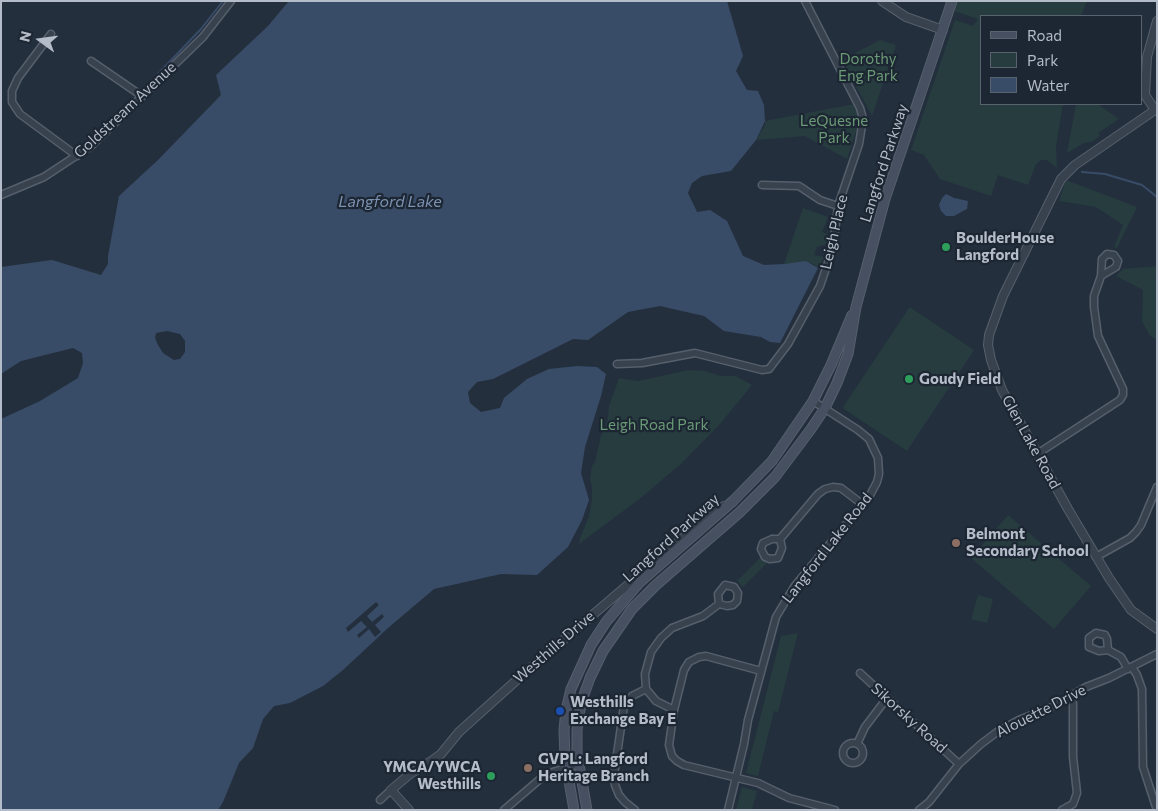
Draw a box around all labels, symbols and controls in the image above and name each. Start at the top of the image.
north arrow [15,15,65,65]
legend [980,15,1143,105]
text: Road [1027,26,1062,44]
text: N [15,29,34,43]
park label: Dorothy Eng Park [838,50,898,85]
text: Park [1027,51,1058,69]
street label: Goldstream Avenue [70,58,180,162]
text: Water [1027,76,1069,94]
street label: Langford Parkway [856,101,912,225]
park label: LeQuesne Park [800,112,868,147]
water label: Langford Lake [338,192,442,212]
street label: Leigh Place [817,193,851,271]
place label: BoulderHouse Langford [956,229,1054,264]
marker: BoulderHouse Langford [940,241,952,253]
place label: Goudy Field [919,370,1001,388]
marker: Goudy Field [903,373,915,385]
street label: Glen Lake Road [998,392,1064,492]
park label: Leigh Road Park [599,416,709,434]
street label: Langford Lake Road [778,489,876,607]
street label: Langford Parkway [619,490,723,586]
place label: Belmont Secondary School [966,525,1089,560]
marker: Belmont Secondary School [950,537,962,549]
street label: Westhills Drive [510,607,598,687]
street label: Sikorsky Road [867,679,951,757]
street label: Alouette Drive [993,681,1089,741]
place label: Westhills Exchange Bay E [570,693,676,728]
marker: Westhills Exchange Bay E [554,705,566,717]
place label: GVPL: Langford Heritage Branch [538,750,649,785]
place label: YMCA/YWCA Westhills [383,758,481,793]
marker: GVPL: Langford Heritage Branch [522,762,534,774]
marker: YMCA/YWCA Westhills [485,770,497,782]

